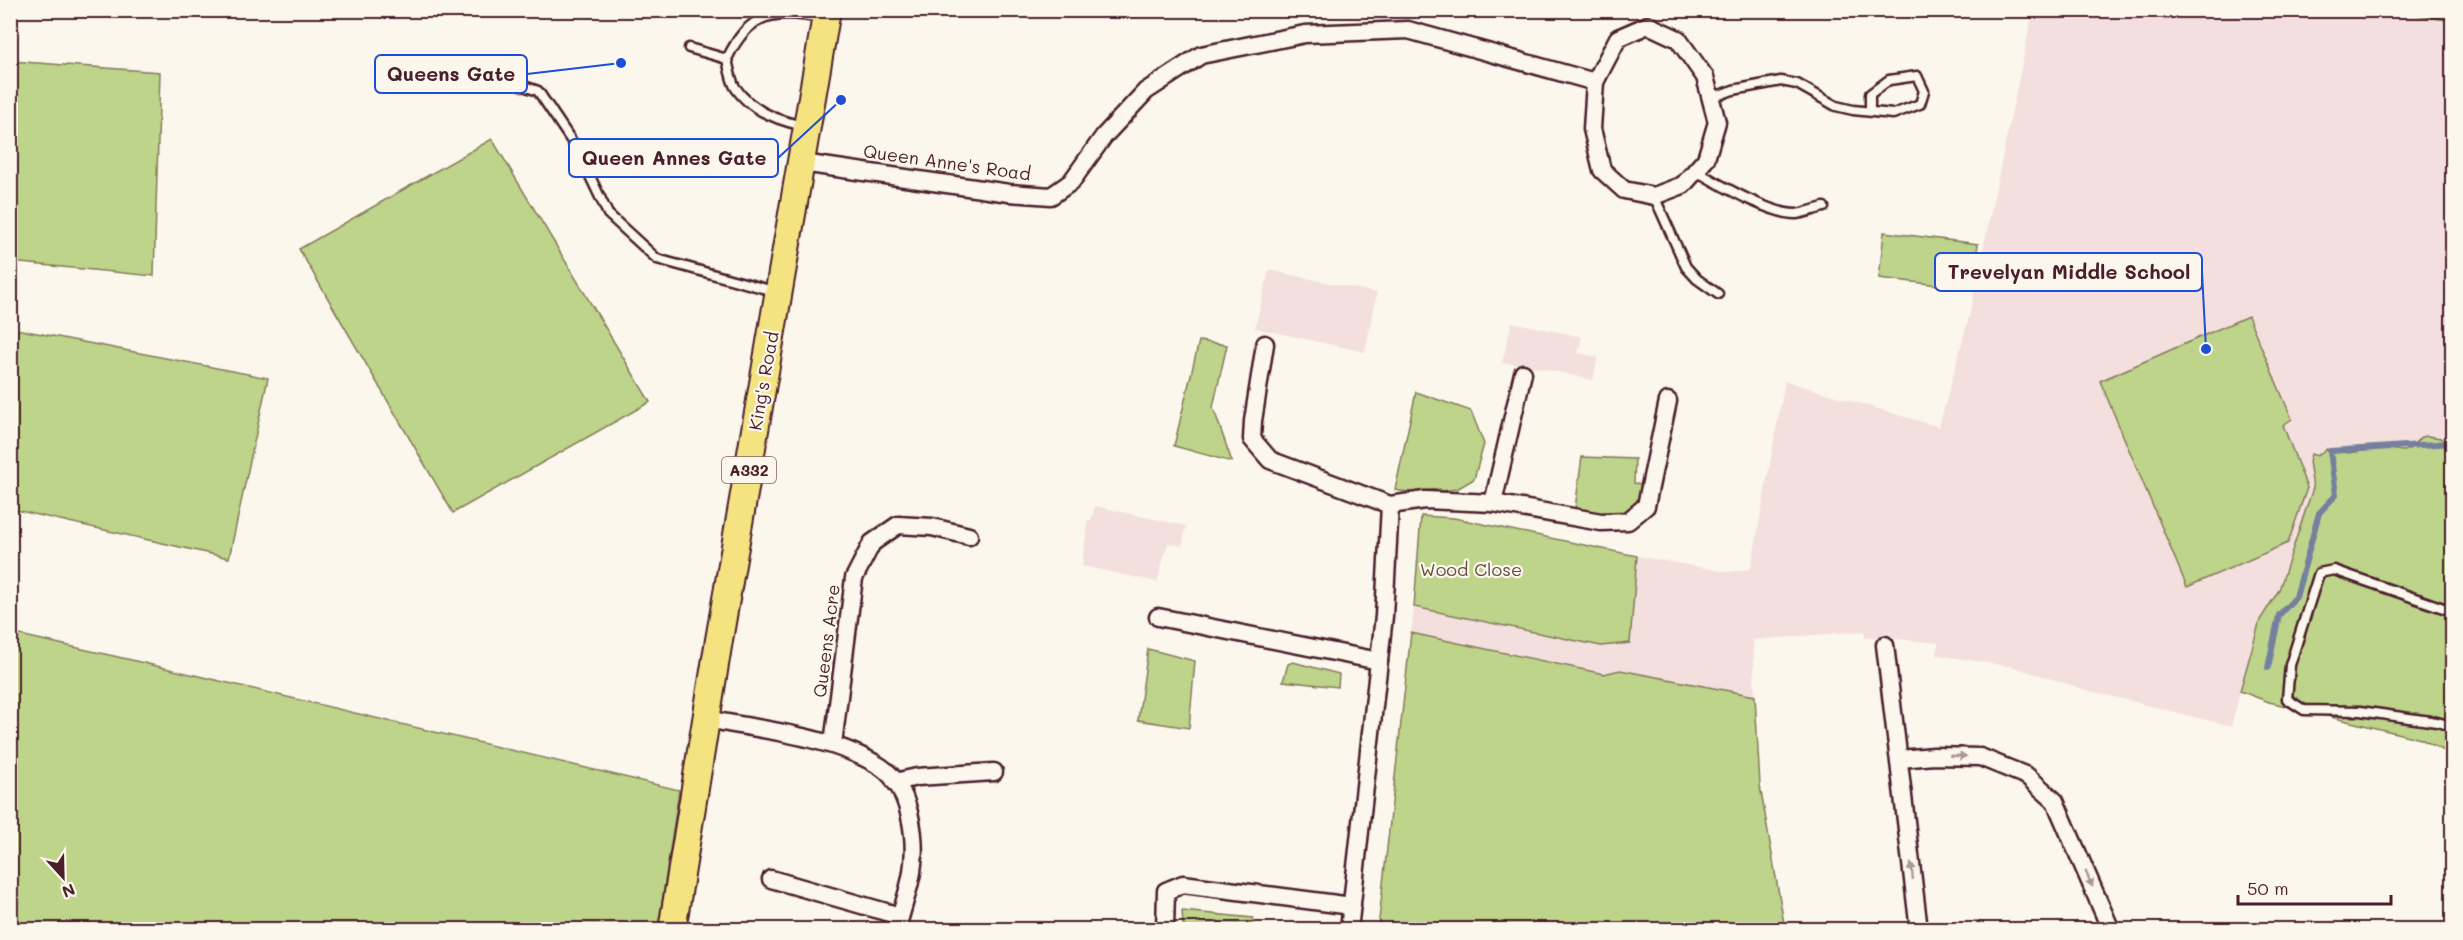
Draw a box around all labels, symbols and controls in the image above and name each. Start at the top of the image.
callout: Queens Gate [375,55,527,93]
text: Queens Gate [387,60,515,86]
street label: Queen Anne's Road [862,138,1032,186]
callout: Queen Annes Gate [569,139,778,177]
text: Queen Annes Gate [582,144,766,170]
callout: Trevelyan Middle School [1935,253,2202,291]
text: Trevelyan Middle School [1948,258,2190,284]
street label: King's Road [743,329,784,432]
road number: A332 [722,457,776,483]
park label: Wood Close [1420,557,1522,581]
street label: Queens Acre [807,583,845,699]
one-way arrow [1948,752,1967,761]
north arrow [33,847,93,907]
one-way arrow [1907,862,1917,881]
scale bar [2238,868,2391,906]
one-way arrow [2084,870,2093,887]
text: 50 m [2247,876,2289,900]
text: N [59,879,78,903]

